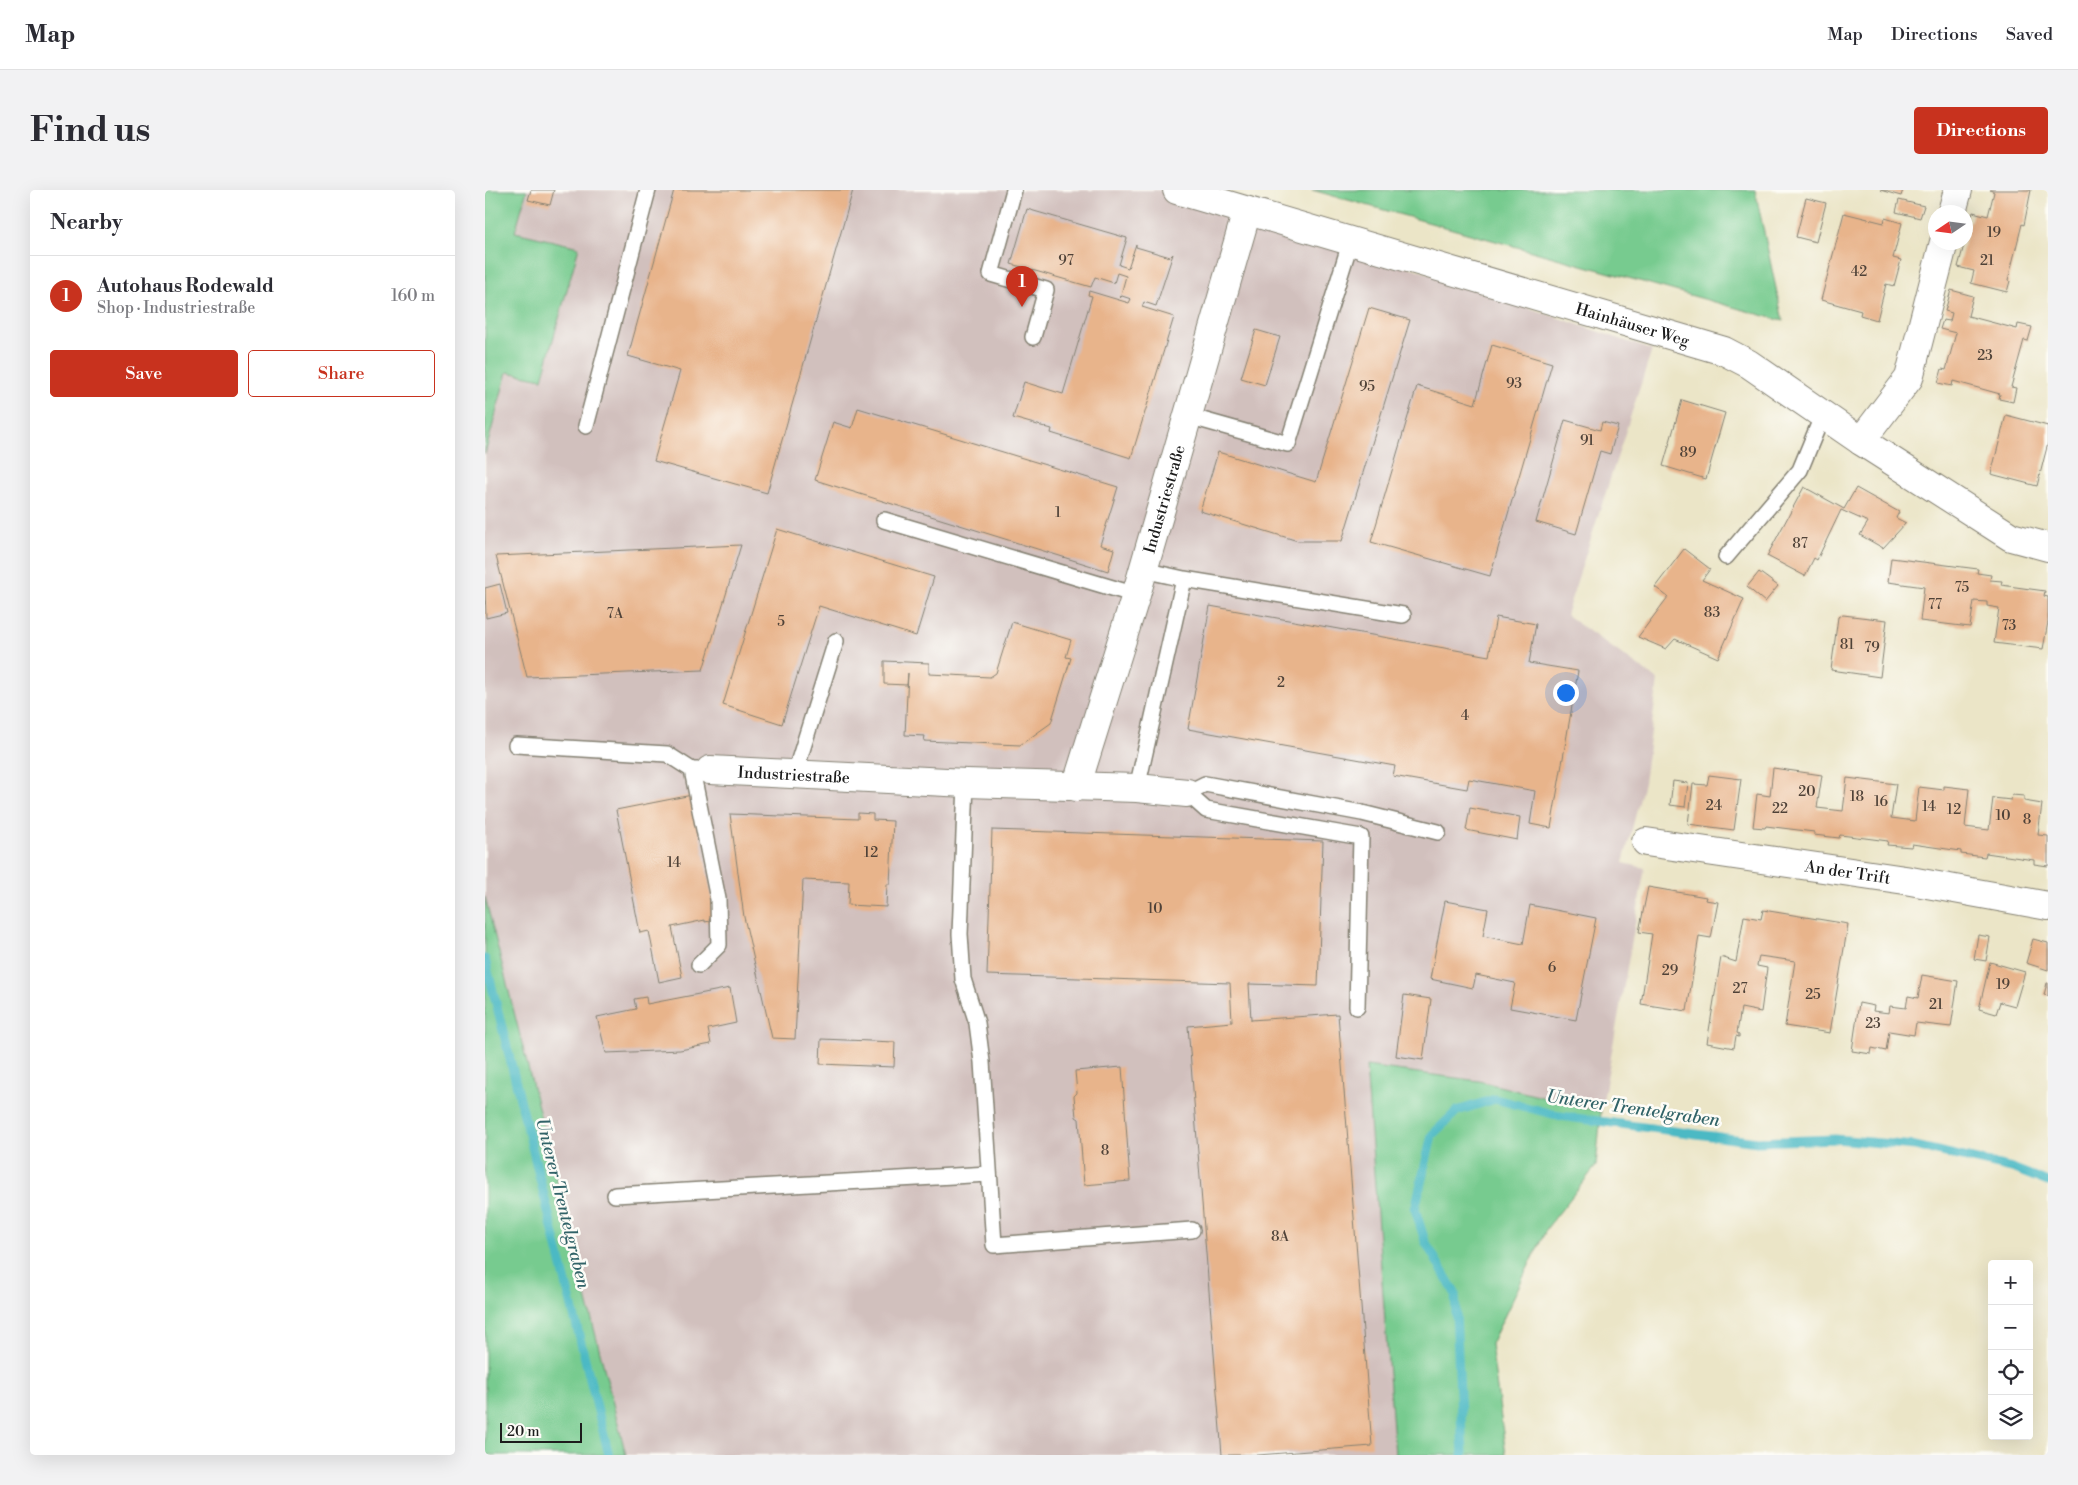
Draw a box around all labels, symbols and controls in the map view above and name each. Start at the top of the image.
text: Map [25,20,75,50]
text: Map [1827,23,1863,46]
text: Directions [1891,23,1978,46]
text: Saved [2006,23,2053,46]
button: Directions [1914,107,2048,154]
text: Find us [30,109,150,152]
north arrow [1928,205,1973,250]
text: Nearby [50,210,123,236]
house number: 19 [1987,224,2001,242]
house number: 97 [1058,252,1074,270]
house number: 21 [1980,252,1994,270]
house number: 42 [1851,263,1867,281]
pin: 1 [1006,266,1038,307]
text: Autohaus Rodewald [97,274,274,298]
text: 1 [62,286,70,306]
text: 160 m [391,286,435,306]
text: Shop · Industriestraße [97,298,255,318]
street label: Hainhäuser Weg [1573,299,1692,351]
house number: 23 [1977,347,1993,365]
button: Save [50,350,238,397]
button: Share [248,350,435,397]
house number: 93 [1506,375,1522,393]
house number: 95 [1359,378,1375,396]
house number: 91 [1580,432,1594,450]
street label: Industriestraße [1140,443,1190,556]
house number: 89 [1679,444,1697,462]
house number: 1 [1055,504,1061,522]
house number: 87 [1792,535,1808,553]
house number: 75 [1955,579,1970,597]
house number: 77 [1928,596,1942,614]
house number: 83 [1704,604,1720,622]
house number: 7A [607,605,624,623]
house number: 5 [777,613,785,631]
house number: 73 [2002,617,2017,635]
house number: 81 [1840,636,1854,654]
house number: 79 [1864,639,1880,657]
house number: 2 [1277,674,1285,692]
your location [1553,680,1579,706]
house number: 4 [1461,707,1469,725]
street label: Industriestraße [737,762,850,788]
house number: 20 [1798,783,1816,801]
house number: 18 [1850,788,1864,806]
house number: 16 [1874,793,1889,811]
house number: 24 [1706,797,1722,815]
house number: 14 [1922,798,1936,816]
house number: 22 [1772,800,1788,818]
house number: 12 [1947,801,1961,819]
house number: 10 [1996,807,2010,825]
house number: 8 [2023,811,2031,829]
house number: 12 [864,844,878,862]
house number: 14 [667,854,681,872]
street label: An der Trift [1803,856,1892,889]
house number: 10 [1148,900,1162,918]
house number: 6 [1548,959,1557,977]
house number: 29 [1662,962,1678,980]
house number: 19 [1996,976,2010,994]
house number: 27 [1733,980,1747,998]
house number: 25 [1805,986,1821,1004]
house number: 21 [1929,996,1943,1014]
house number: 23 [1865,1015,1881,1033]
water label: Unterer Trentelgraben [1545,1085,1722,1132]
water label: Unterer Trentelgraben [530,1115,595,1292]
house number: 8 [1101,1142,1109,1160]
house number: 8A [1271,1228,1289,1246]
map controls [1988,1260,2033,1440]
button: + [1988,1260,2033,1305]
button: − [1988,1305,2033,1350]
button: locate [1988,1350,2033,1395]
button: layers [1988,1395,2033,1440]
scale bar [500,1420,583,1443]
text: 20 m [507,1423,539,1441]

